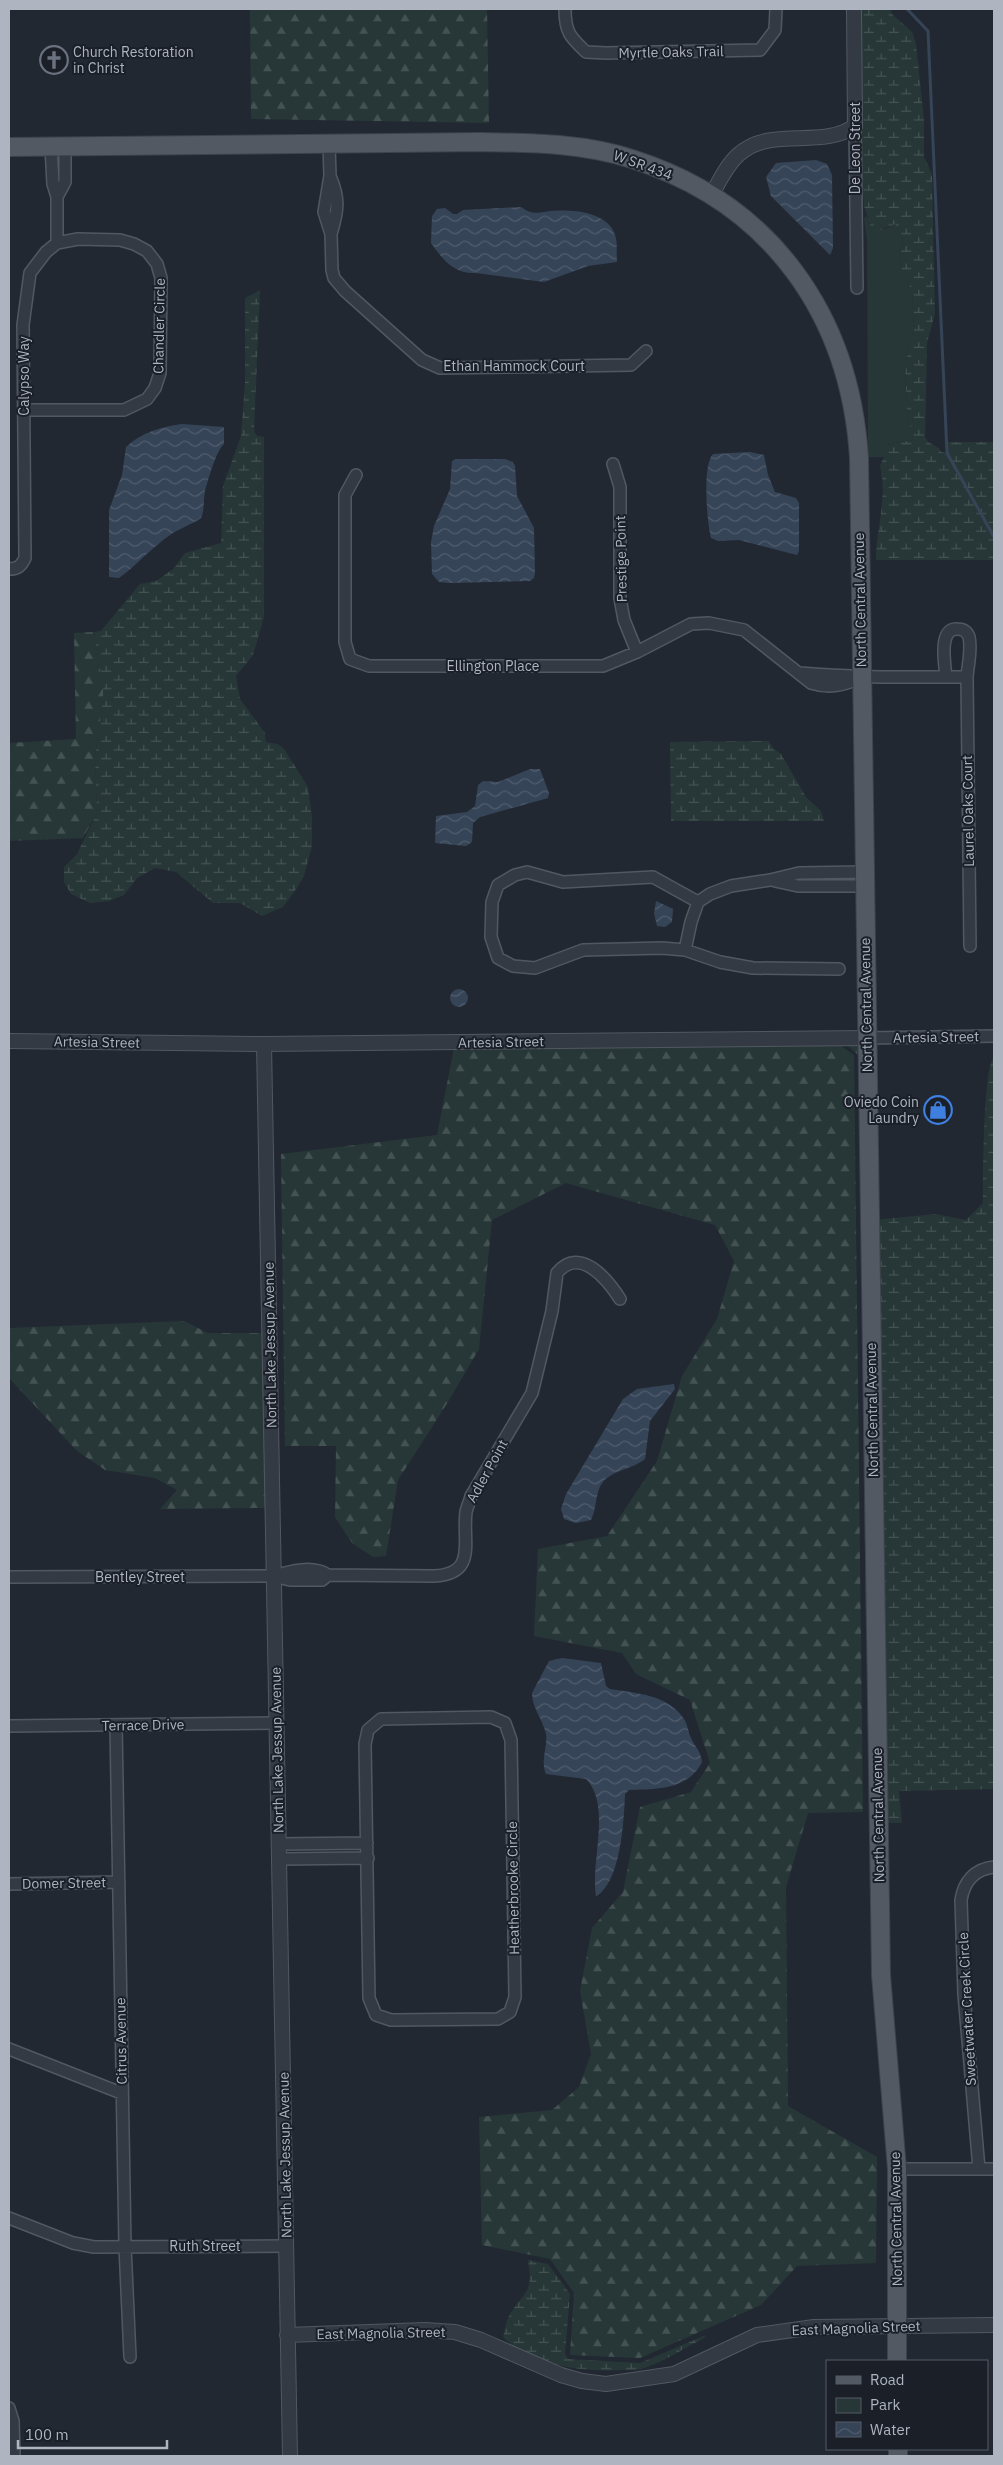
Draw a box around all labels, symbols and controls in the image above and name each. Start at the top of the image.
street label: Myrtle Oaks Trail [618,42,724,62]
place label: Church Restoration in Christ [73,43,194,77]
church icon: Church Restoration in Christ [39,45,69,75]
street label: De Leon Street [846,102,864,194]
street label: W SR 434 [611,146,675,184]
street label: Chandler Circle [149,278,169,374]
street label: Calypso Way [15,336,33,416]
street label: Ethan Hammock Court [443,357,585,375]
street label: Prestige Point [611,515,631,603]
street label: North Central Avenue [850,532,870,668]
street label: Ellington Place [447,657,540,675]
street label: Laurel Oaks Court [958,755,978,867]
street label: North Central Avenue [856,937,876,1073]
street label: Artesia Street [893,1027,979,1047]
street label: Artesia Street [54,1032,140,1052]
street label: Artesia Street [458,1032,544,1052]
place label: Oviedo Coin Laundry [844,1093,919,1127]
shop icon: Oviedo Coin Laundry [923,1095,953,1125]
street label: North Lake Jessup Avenue [260,1261,280,1428]
street label: North Central Avenue [862,1342,882,1478]
street label: Adler Point [462,1436,512,1506]
street label: Bentley Street [95,1568,185,1586]
street label: North Lake Jessup Avenue [267,1666,287,1833]
street label: Terrace Drive [101,1715,185,1735]
street label: North Central Avenue [868,1747,888,1883]
street label: Heatherbrooke Circle [503,1821,523,1955]
street label: Domer Street [22,1873,106,1893]
street label: Sweetwater Creek Circle [954,1931,980,2086]
street label: Citrus Avenue [111,1997,131,2085]
street label: North Lake Jessup Avenue [275,2071,295,2238]
street label: North Central Avenue [886,2151,906,2287]
street label: Ruth Street [169,2237,241,2255]
street label: East Magnolia Street [791,2317,921,2339]
street label: East Magnolia Street [316,2323,446,2343]
legend [826,2360,988,2450]
text: Road [870,2370,905,2389]
text: Park [870,2395,900,2414]
scale bar [18,2418,166,2450]
text: Water [870,2420,911,2439]
text: 100 m [25,2425,69,2444]

